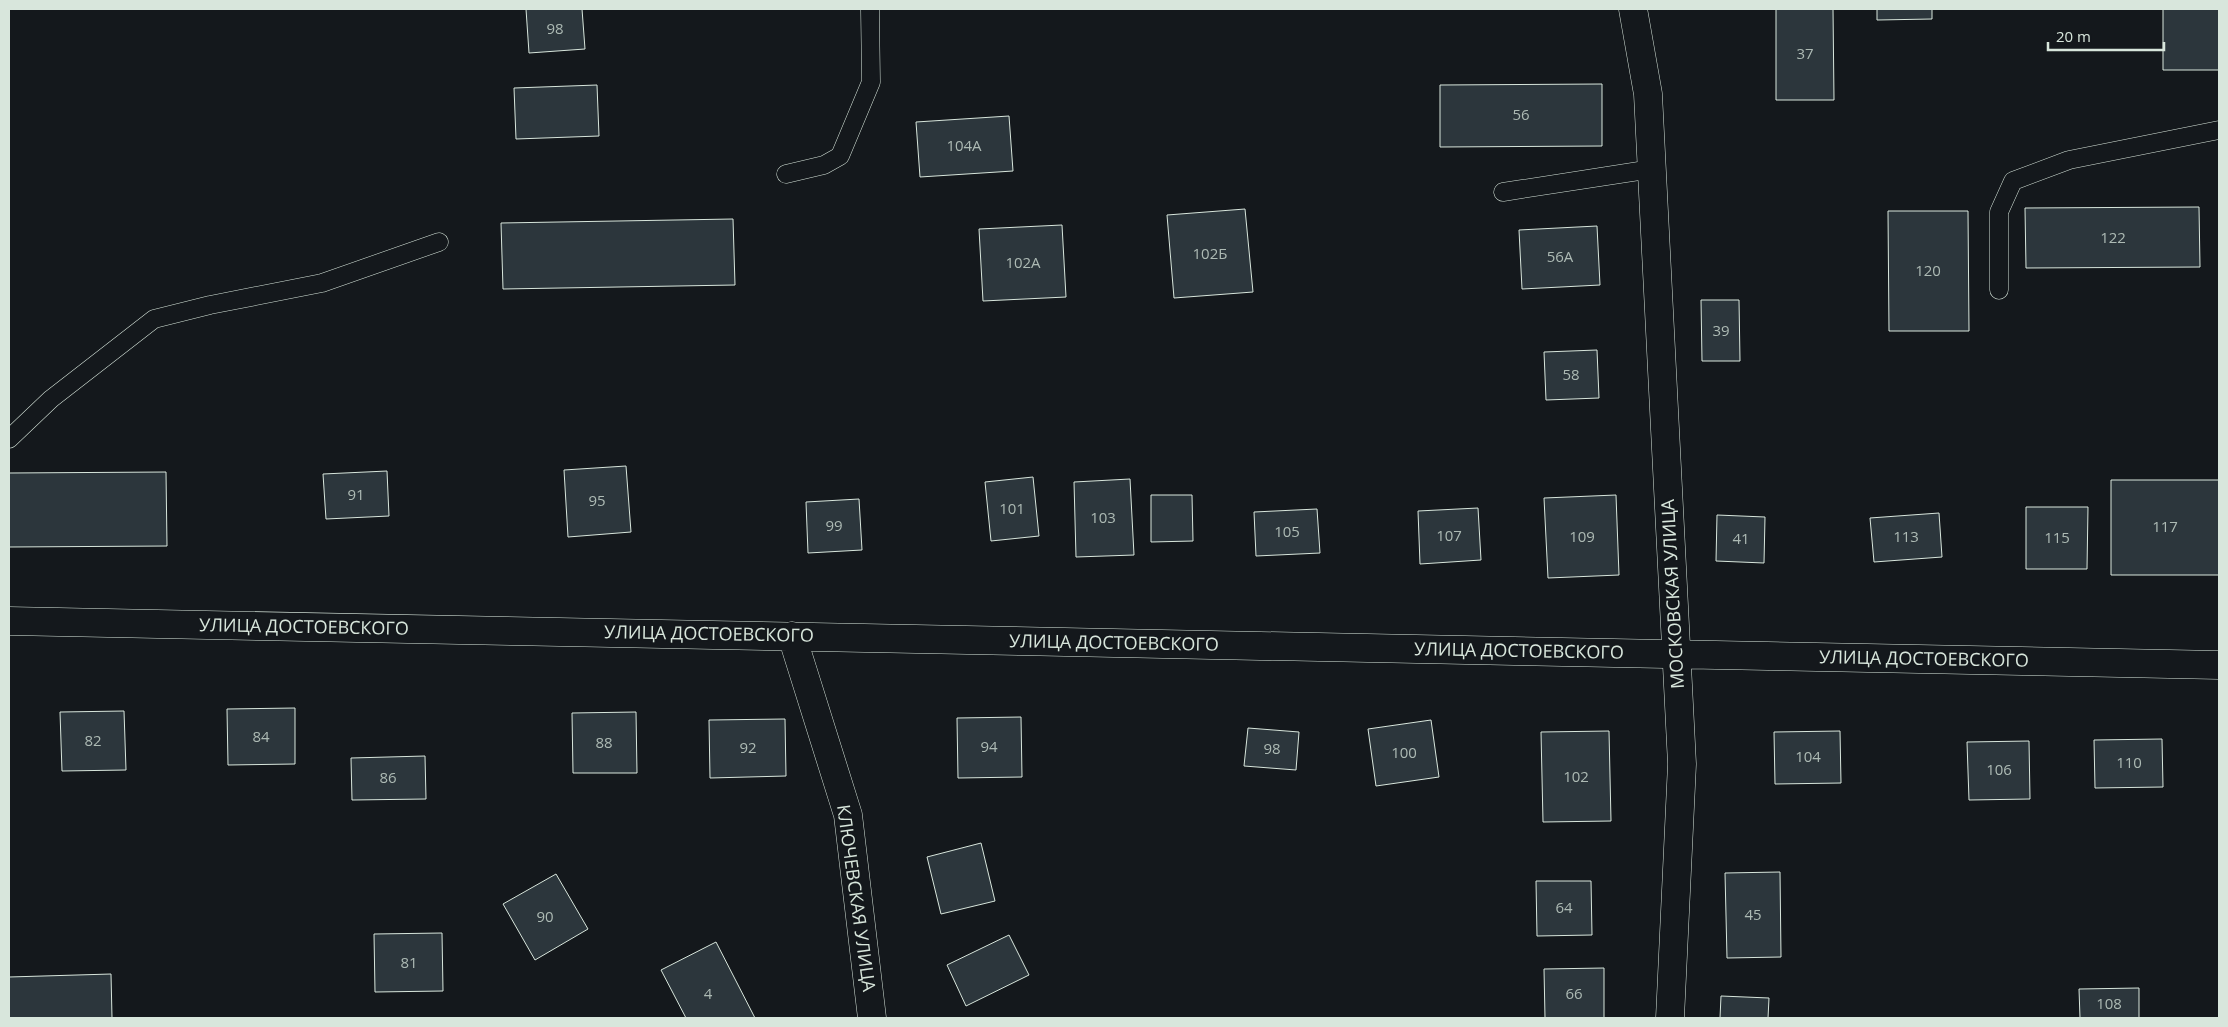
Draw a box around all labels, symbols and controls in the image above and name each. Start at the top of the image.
house number: 98 [546,18,564,38]
scale bar [2048,20,2164,52]
text: 20 m [2056,26,2091,46]
house number: 37 [1796,43,1814,63]
house number: 56 [1512,104,1530,124]
house number: 104А [946,135,982,155]
house number: 122 [2100,227,2126,247]
house number: 102Б [1193,243,1227,263]
house number: 56А [1547,246,1574,266]
house number: 102А [1005,252,1041,272]
house number: 120 [1915,260,1941,280]
house number: 39 [1712,320,1730,340]
house number: 58 [1562,364,1580,384]
house number: 91 [347,484,365,504]
house number: 95 [588,490,606,510]
house number: 101 [999,498,1025,518]
street label: МОСКОВСКАЯ УЛИЦА [1655,498,1689,690]
house number: 103 [1090,507,1116,527]
house number: 99 [825,515,843,535]
house number: 117 [2152,516,2178,536]
house number: 105 [1274,521,1300,541]
house number: 107 [1436,525,1462,545]
house number: 109 [1569,526,1595,546]
house number: 113 [1893,526,1919,546]
house number: 115 [2044,527,2070,547]
house number: 41 [1732,528,1750,548]
street label: УЛИЦА ДОСТОЕВСКОГО [199,612,409,640]
street label: УЛИЦА ДОСТОЕВСКОГО [604,619,814,647]
street label: УЛИЦА ДОСТОЕВСКОГО [1009,628,1219,656]
street label: УЛИЦА ДОСТОЕВСКОГО [1414,636,1624,664]
street label: УЛИЦА ДОСТОЕВСКОГО [1819,644,2029,672]
house number: 84 [252,726,270,746]
house number: 82 [84,730,102,750]
house number: 88 [595,732,613,752]
house number: 94 [980,736,998,756]
house number: 92 [739,737,757,757]
house number: 98 [1263,738,1281,758]
house number: 100 [1391,742,1417,762]
house number: 104 [1795,746,1821,766]
house number: 110 [2116,752,2142,772]
house number: 106 [1986,759,2012,779]
house number: 102 [1563,766,1589,786]
house number: 86 [379,767,397,787]
street label: КЛЮЧЕВСКАЯ УЛИЦА [832,803,882,993]
house number: 64 [1555,897,1573,917]
house number: 45 [1744,904,1762,924]
house number: 90 [536,906,554,926]
house number: 81 [400,952,418,972]
house number: 4 [704,983,713,1003]
house number: 66 [1565,983,1583,1003]
house number: 108 [2096,993,2122,1013]

